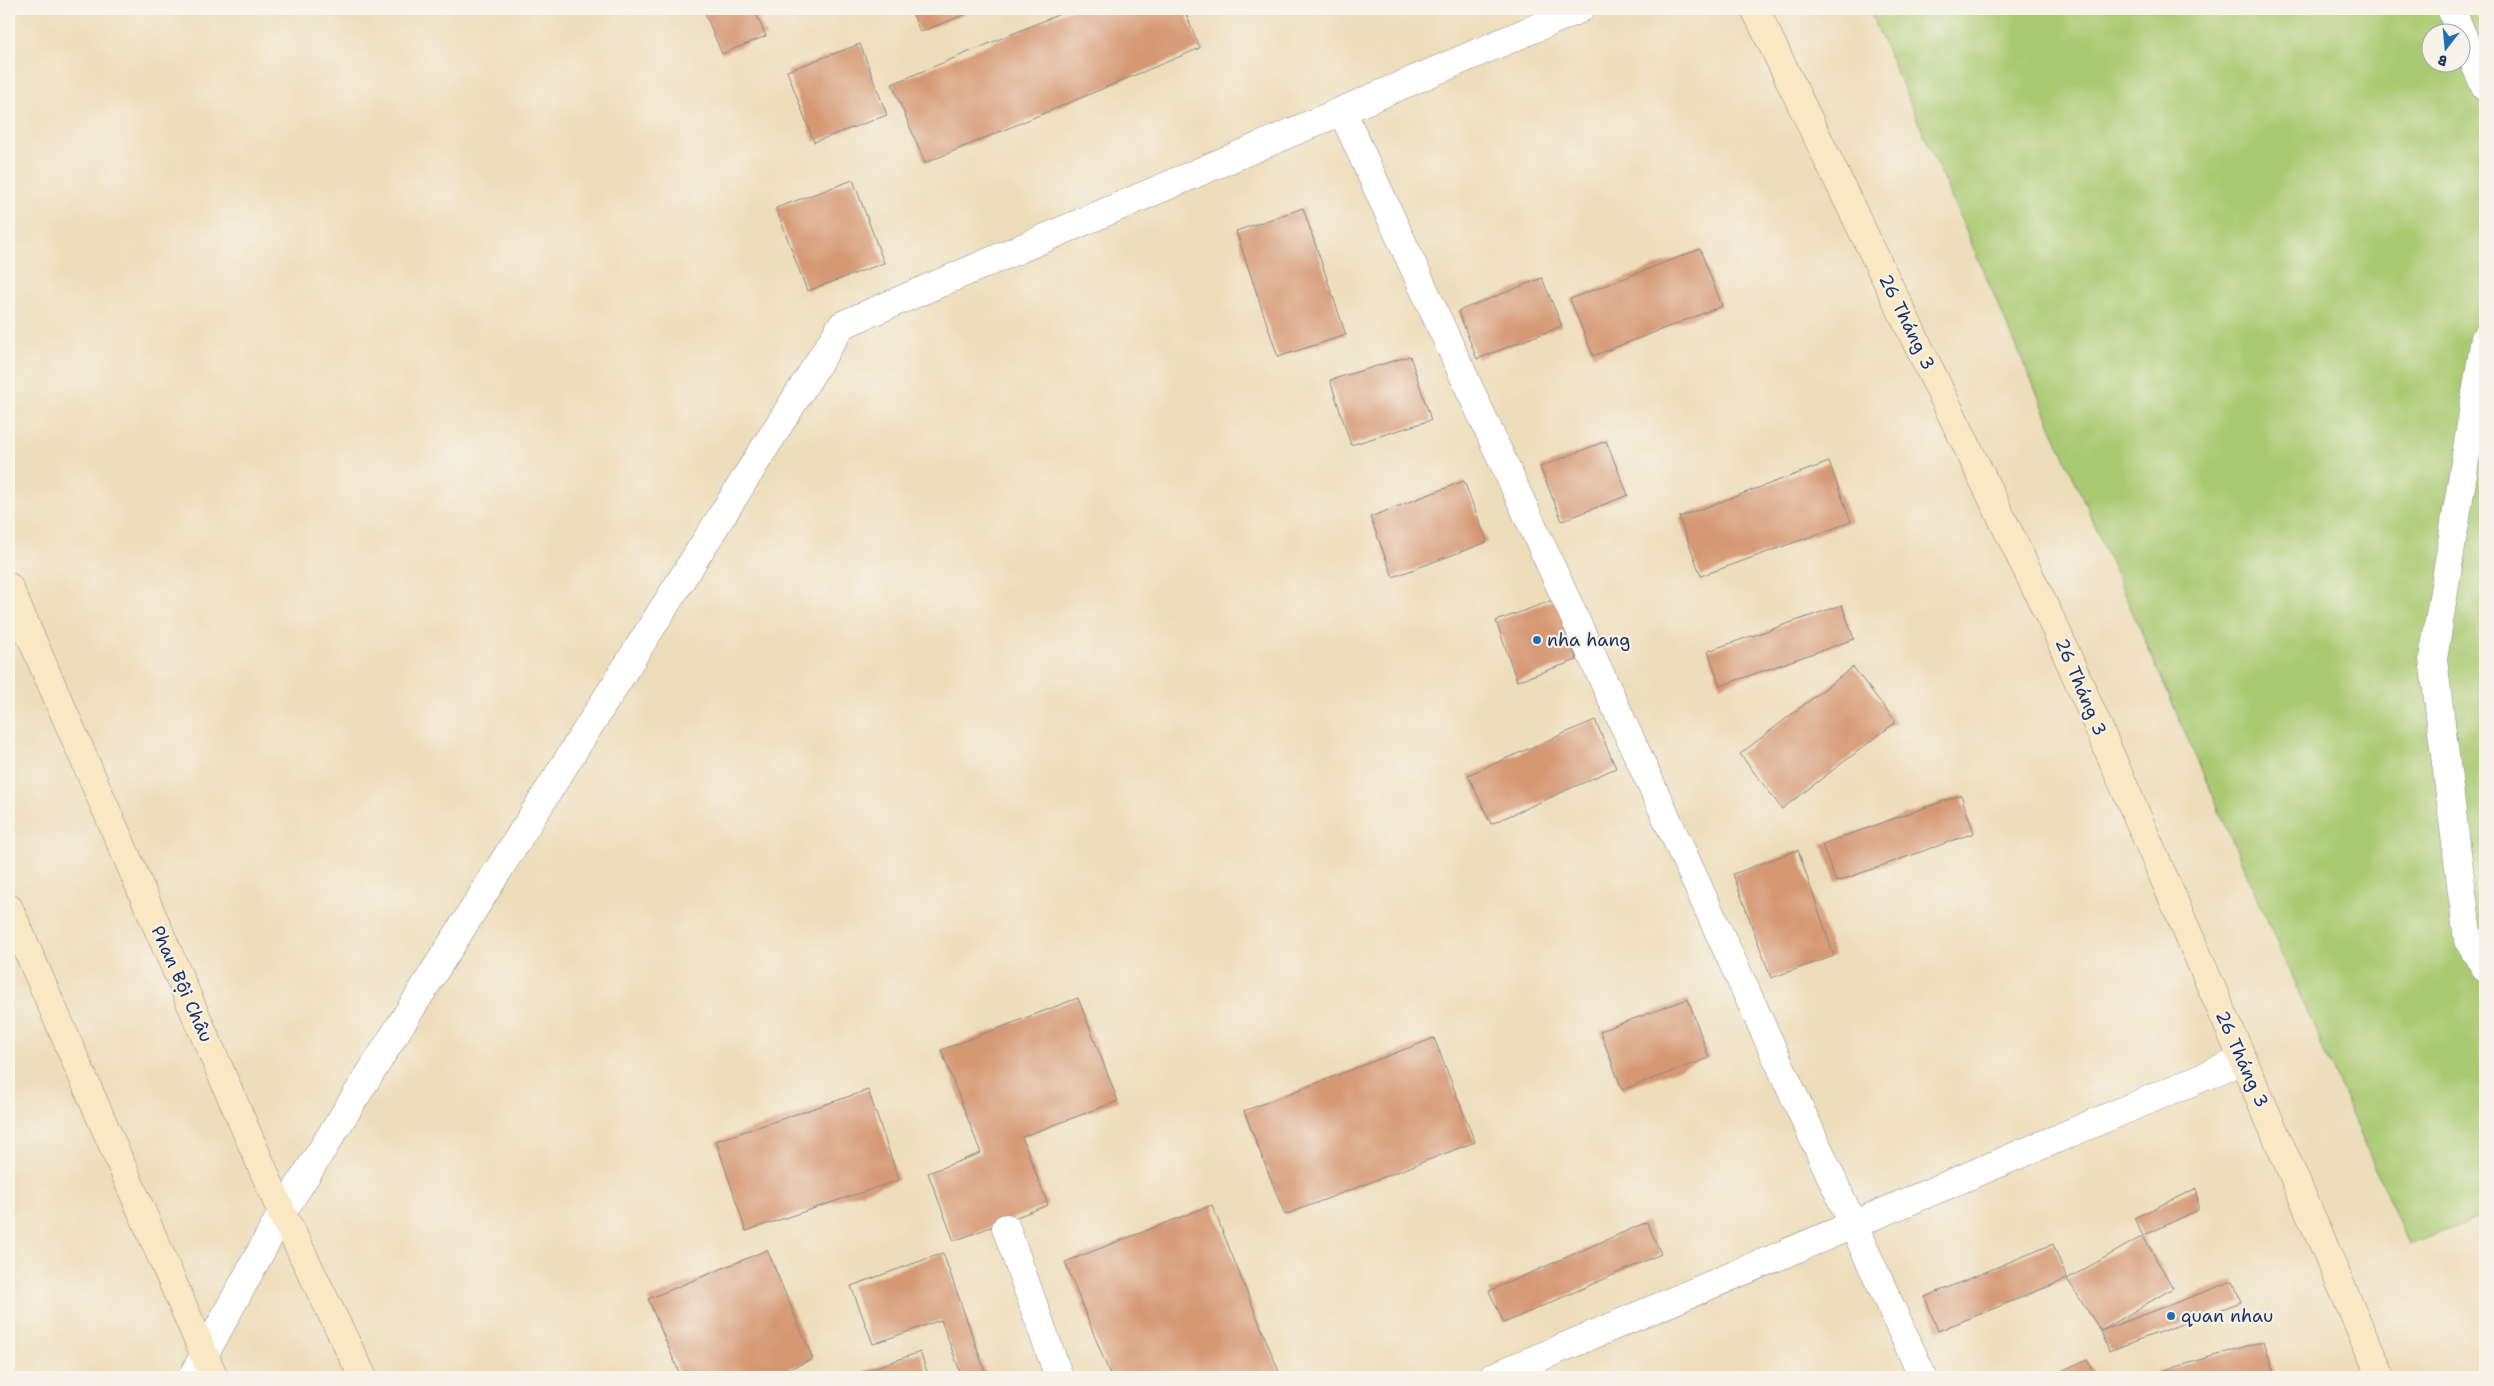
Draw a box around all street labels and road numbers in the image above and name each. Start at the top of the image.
street label: 26 Tháng 3 [1873,270,1941,374]
street label: 26 Tháng 3 [2050,635,2112,739]
street label: Phan Bội Châu [146,922,218,1046]
street label: 26 Tháng 3 [2210,1007,2274,1111]

